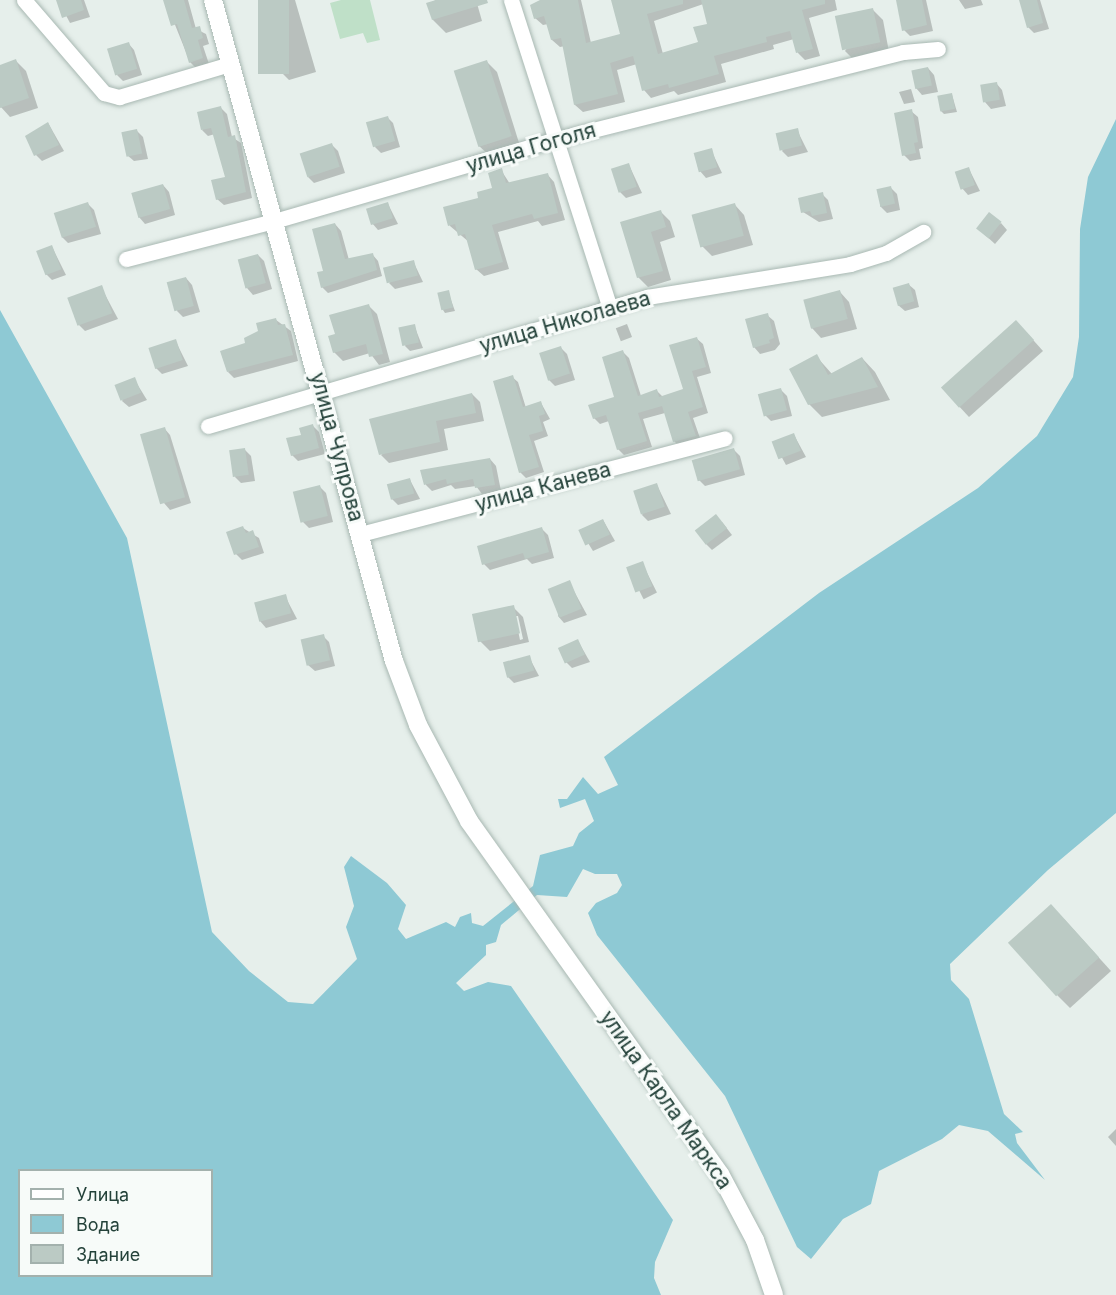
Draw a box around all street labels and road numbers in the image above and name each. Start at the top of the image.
street label: улица Гоголя [463,117,599,179]
street label: улица Николаева [477,286,653,358]
street label: улица Чупрова [305,370,369,524]
street label: улица Канева [472,457,614,517]
street label: улица Карла Маркса [595,1006,737,1194]

